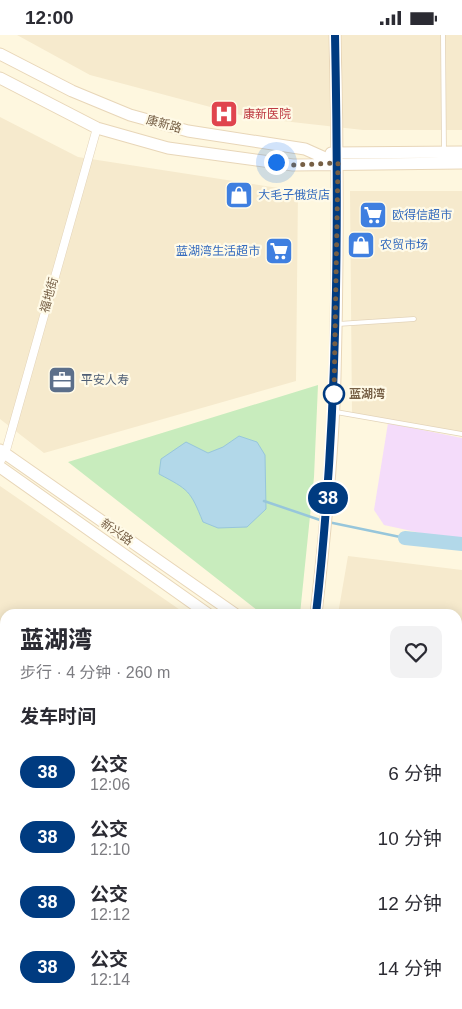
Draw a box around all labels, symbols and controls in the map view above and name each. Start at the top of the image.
text: 12:00 [25,7,74,28]
hospital icon: 康新医院 [209,99,239,129]
place label: 康新医院 [243,107,291,121]
street label: 康新路 [145,113,183,135]
your location [264,150,289,175]
shop icon: 大毛子俄货店 [224,180,254,210]
place label: 大毛子俄货店 [258,188,330,202]
supermarket icon: 欧得信超市 [358,200,388,230]
place label: 欧得信超市 [392,208,452,222]
shop icon: 农贸市场 [346,230,376,260]
supermarket icon: 蓝湖湾生活超市 [264,236,294,266]
place label: 农贸市场 [380,238,428,252]
place label: 蓝湖湾生活超市 [176,244,260,258]
street label: 福地街 [37,276,61,314]
office icon: 平安人寿 [47,365,77,395]
place label: 平安人寿 [81,373,129,387]
marker: 蓝湖湾 [323,383,345,405]
place label: 蓝湖湾 [349,387,385,401]
line badge: 38 [306,482,350,514]
text: 38 [318,488,338,508]
street label: 新兴路 [98,516,136,548]
text: 蓝湖湾 [20,626,92,653]
button: heart [390,626,442,678]
text: 步行 · 4 分钟 · 260 m [20,664,170,681]
text: 发车时间 [20,706,96,727]
text: 公交 [90,754,128,775]
text: 38 [37,762,58,782]
text: 6 分钟 [388,763,442,784]
text: 12:06 [90,776,130,793]
text: 公交 [90,819,128,840]
text: 38 [37,827,58,847]
text: 10 分钟 [378,828,442,849]
text: 12:10 [90,841,130,858]
text: 公交 [90,884,128,905]
text: 38 [37,892,58,912]
text: 12 分钟 [378,893,442,914]
text: 12:12 [90,906,130,923]
text: 公交 [90,949,128,970]
text: 38 [37,957,58,977]
text: 14 分钟 [378,958,442,979]
text: 12:14 [90,971,130,988]

